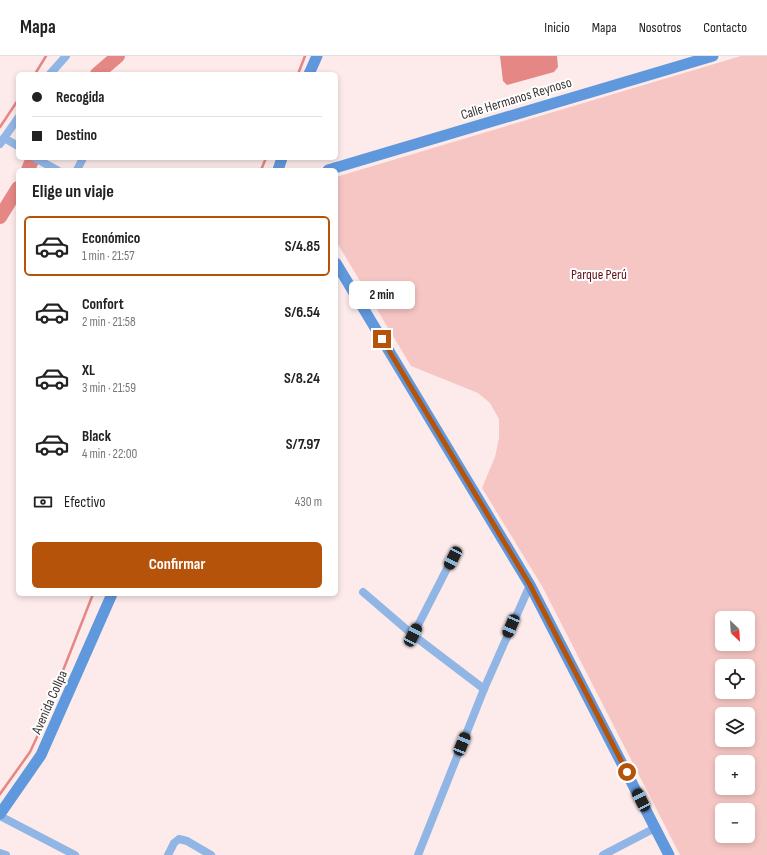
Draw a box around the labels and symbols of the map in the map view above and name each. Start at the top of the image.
street label: Calle Hermanos Reynoso [459,73,574,123]
park label: Parque Perú [571,266,627,283]
callout: 2 min [349,281,415,309]
route end [373,330,391,348]
car [442,545,464,571]
north arrow [715,611,755,651]
car [501,613,521,639]
car [402,622,424,648]
street label: Avenida Collpa [28,668,71,737]
car [452,731,472,757]
route start [618,763,636,781]
car [630,787,652,813]

